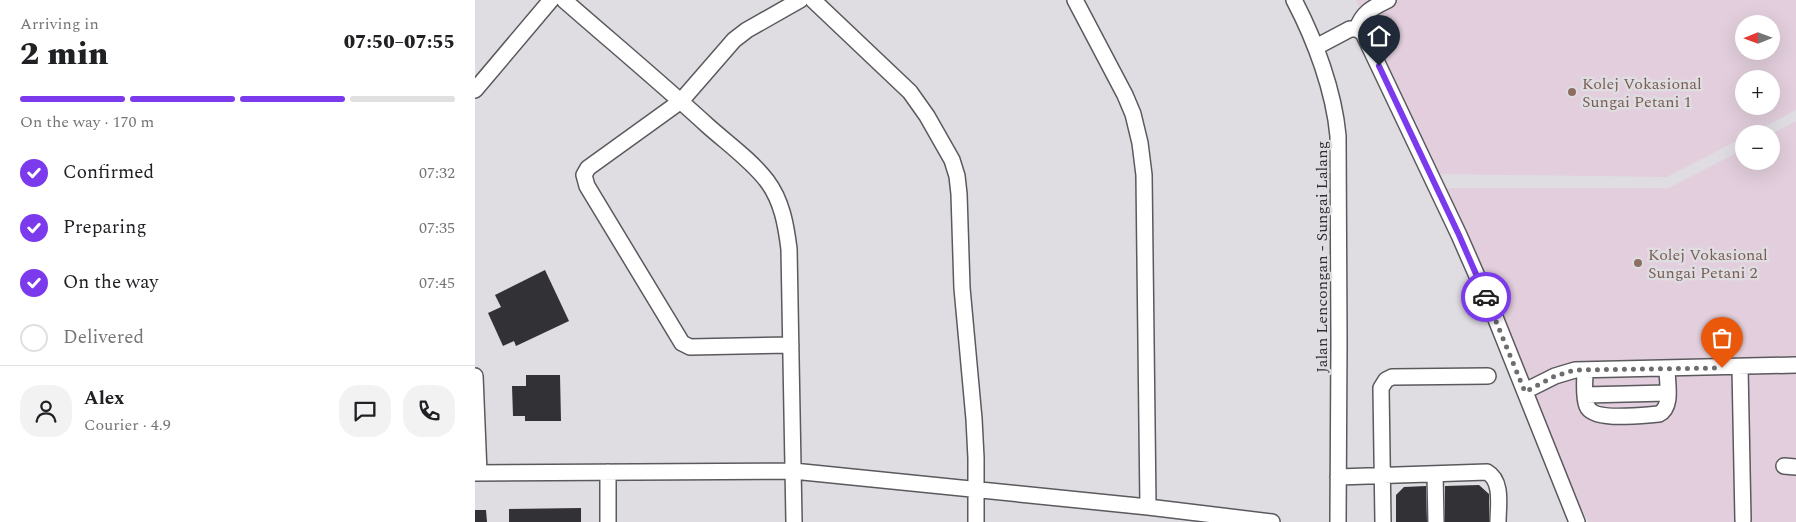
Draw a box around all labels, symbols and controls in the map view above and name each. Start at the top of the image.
text: Arriving in [20,12,99,36]
pin [1358,15,1400,66]
north arrow [1735,15,1780,60]
map controls [1735,15,1780,170]
icon: home [1365,22,1393,50]
text: 07:50–07:55 [344,28,455,57]
text: 2 min [20,30,108,79]
button: + [1735,70,1780,115]
place label: Kolej Vokasional Sungai Petani 1 [1582,72,1702,114]
marker: Kolej Vokasional Sungai Petani 1 [1566,86,1578,98]
text: On the way · 170 m [20,110,154,134]
button: − [1735,125,1780,170]
street label: Jalan Lencongan - Sungai Lalang [1310,141,1334,373]
text: Confirmed [63,158,154,187]
icon: check [20,159,48,187]
text: 07:32 [419,161,455,185]
text: Preparing [63,213,147,242]
icon: check [20,214,48,242]
text: 07:35 [419,216,455,240]
place label: Kolej Vokasional Sungai Petani 2 [1648,243,1768,285]
marker: Kolej Vokasional Sungai Petani 2 [1632,257,1644,269]
text: On the way [63,268,159,297]
icon: check [20,269,48,297]
text: 07:45 [419,271,455,295]
courier [1461,272,1511,322]
icon: car [1472,283,1500,311]
pin [1701,317,1743,368]
text: Delivered [63,323,144,352]
icon: bag [1708,324,1736,352]
text: Alex [84,384,125,413]
button: person [20,385,72,437]
button: chat [339,385,391,437]
button: phone [403,385,455,437]
text: Courier · 4.9 [84,413,171,437]

